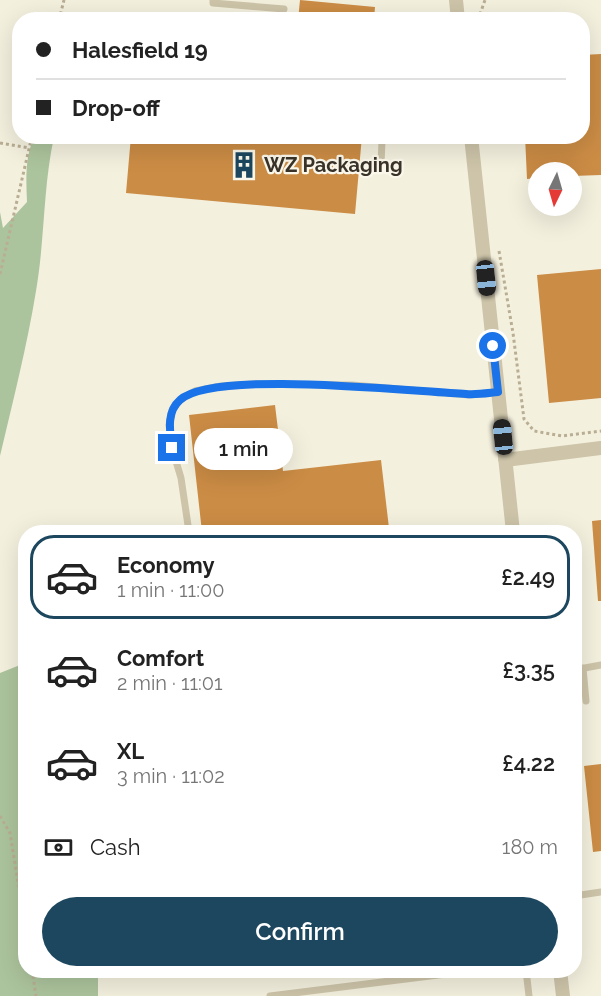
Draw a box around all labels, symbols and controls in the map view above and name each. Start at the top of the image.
text: Halesfield 19 [72,37,208,63]
text: Drop-off [72,95,160,121]
building icon: WZ Packaging [229,150,259,180]
place label: WZ Packaging [264,153,403,177]
north arrow [528,162,582,216]
map controls [528,162,582,216]
car [475,259,497,297]
route start [479,332,506,359]
car [492,418,514,456]
callout: 1 min [193,427,292,469]
route end [158,434,185,461]
text: 1 min [219,437,268,461]
icon: car [45,550,99,604]
text: Economy [117,552,215,578]
text: £2.49 [501,564,555,590]
text: 1 min · 11:00 [117,578,224,602]
icon: car [45,643,99,697]
text: Comfort [117,645,204,671]
text: £3.35 [502,657,555,683]
text: 2 min · 11:01 [117,671,223,695]
icon: car [45,736,99,790]
text: XL [117,738,144,764]
text: £4.22 [502,750,555,776]
text: 3 min · 11:02 [117,764,225,788]
icon: cash [42,831,75,864]
text: Cash [90,834,141,860]
text: 180 m [502,835,558,859]
button: Confirm [42,897,558,966]

